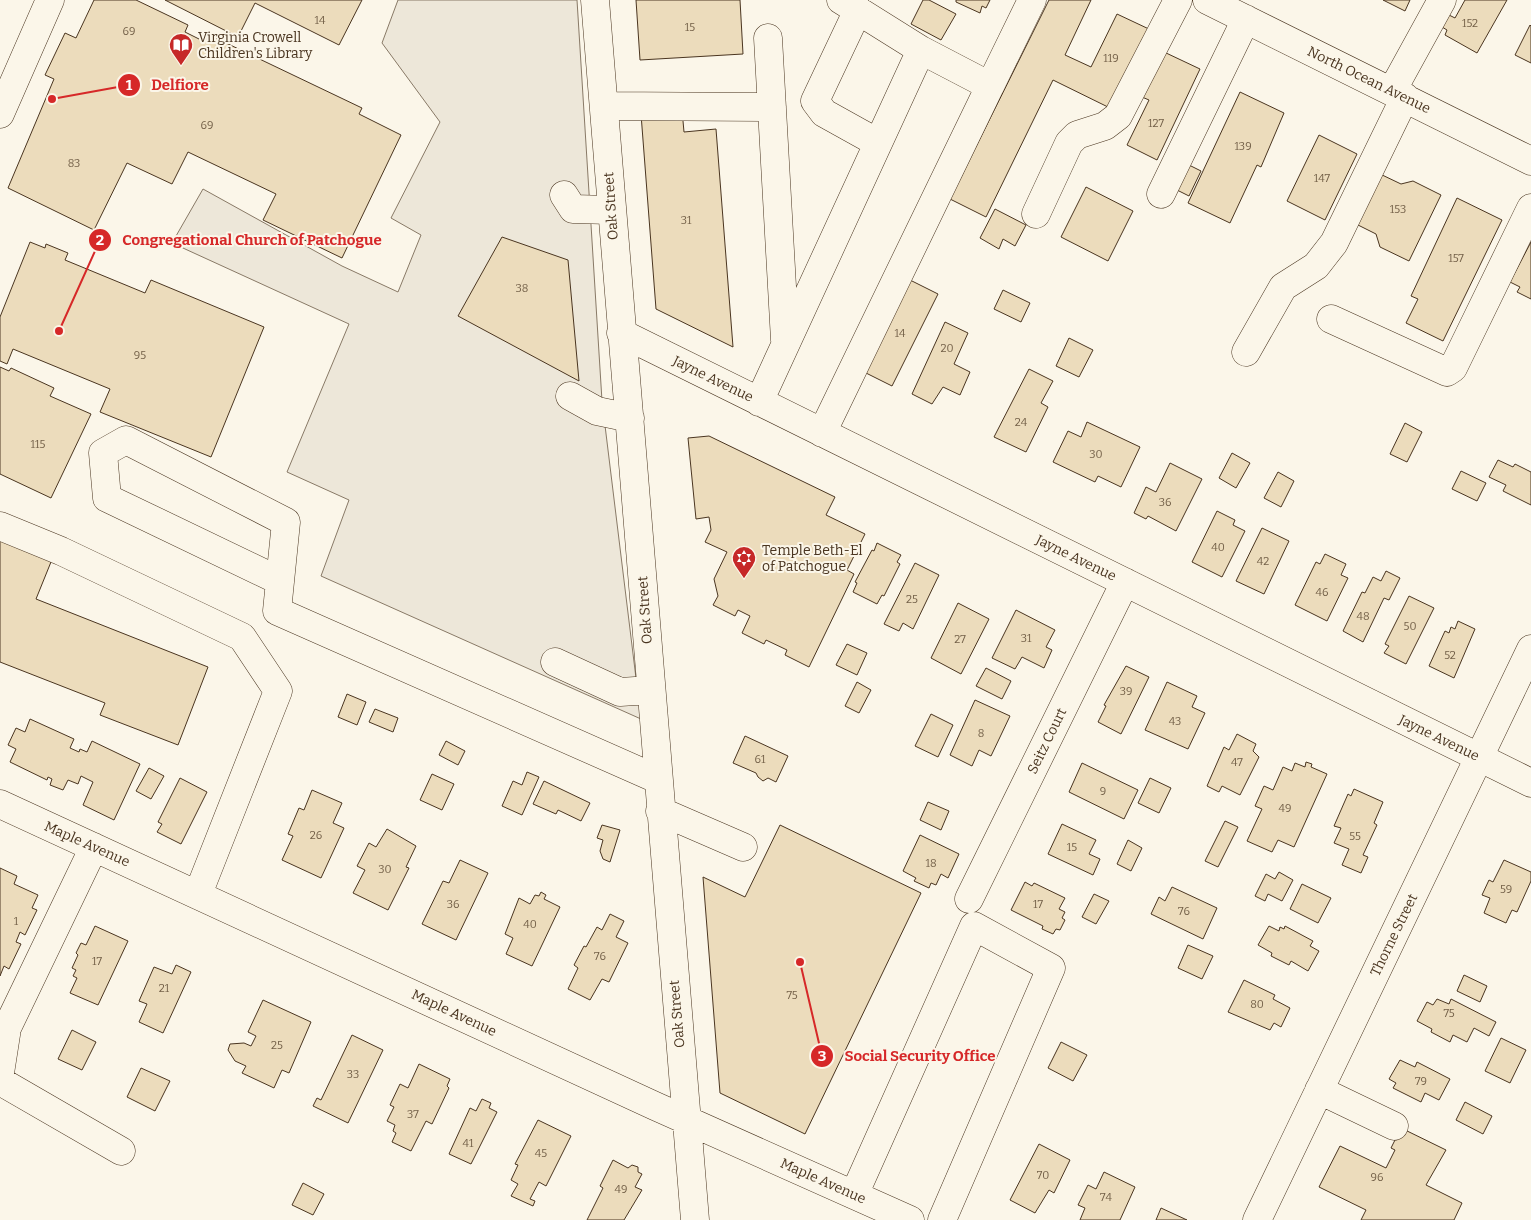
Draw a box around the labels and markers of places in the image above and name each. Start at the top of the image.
place label: Virginia Crowell Children's Library [198,29,313,62]
library icon: Virginia Crowell Children's Library [168,32,194,66]
callout: Delfiore [116,70,219,100]
callout: Congregational Church of Patchogue [88,225,392,255]
place label: Temple Beth-El of Patchogue [762,542,863,575]
synagogue icon: Temple Beth-El of Patchogue [731,545,757,579]
callout: Social Security Office [809,1041,1005,1071]

